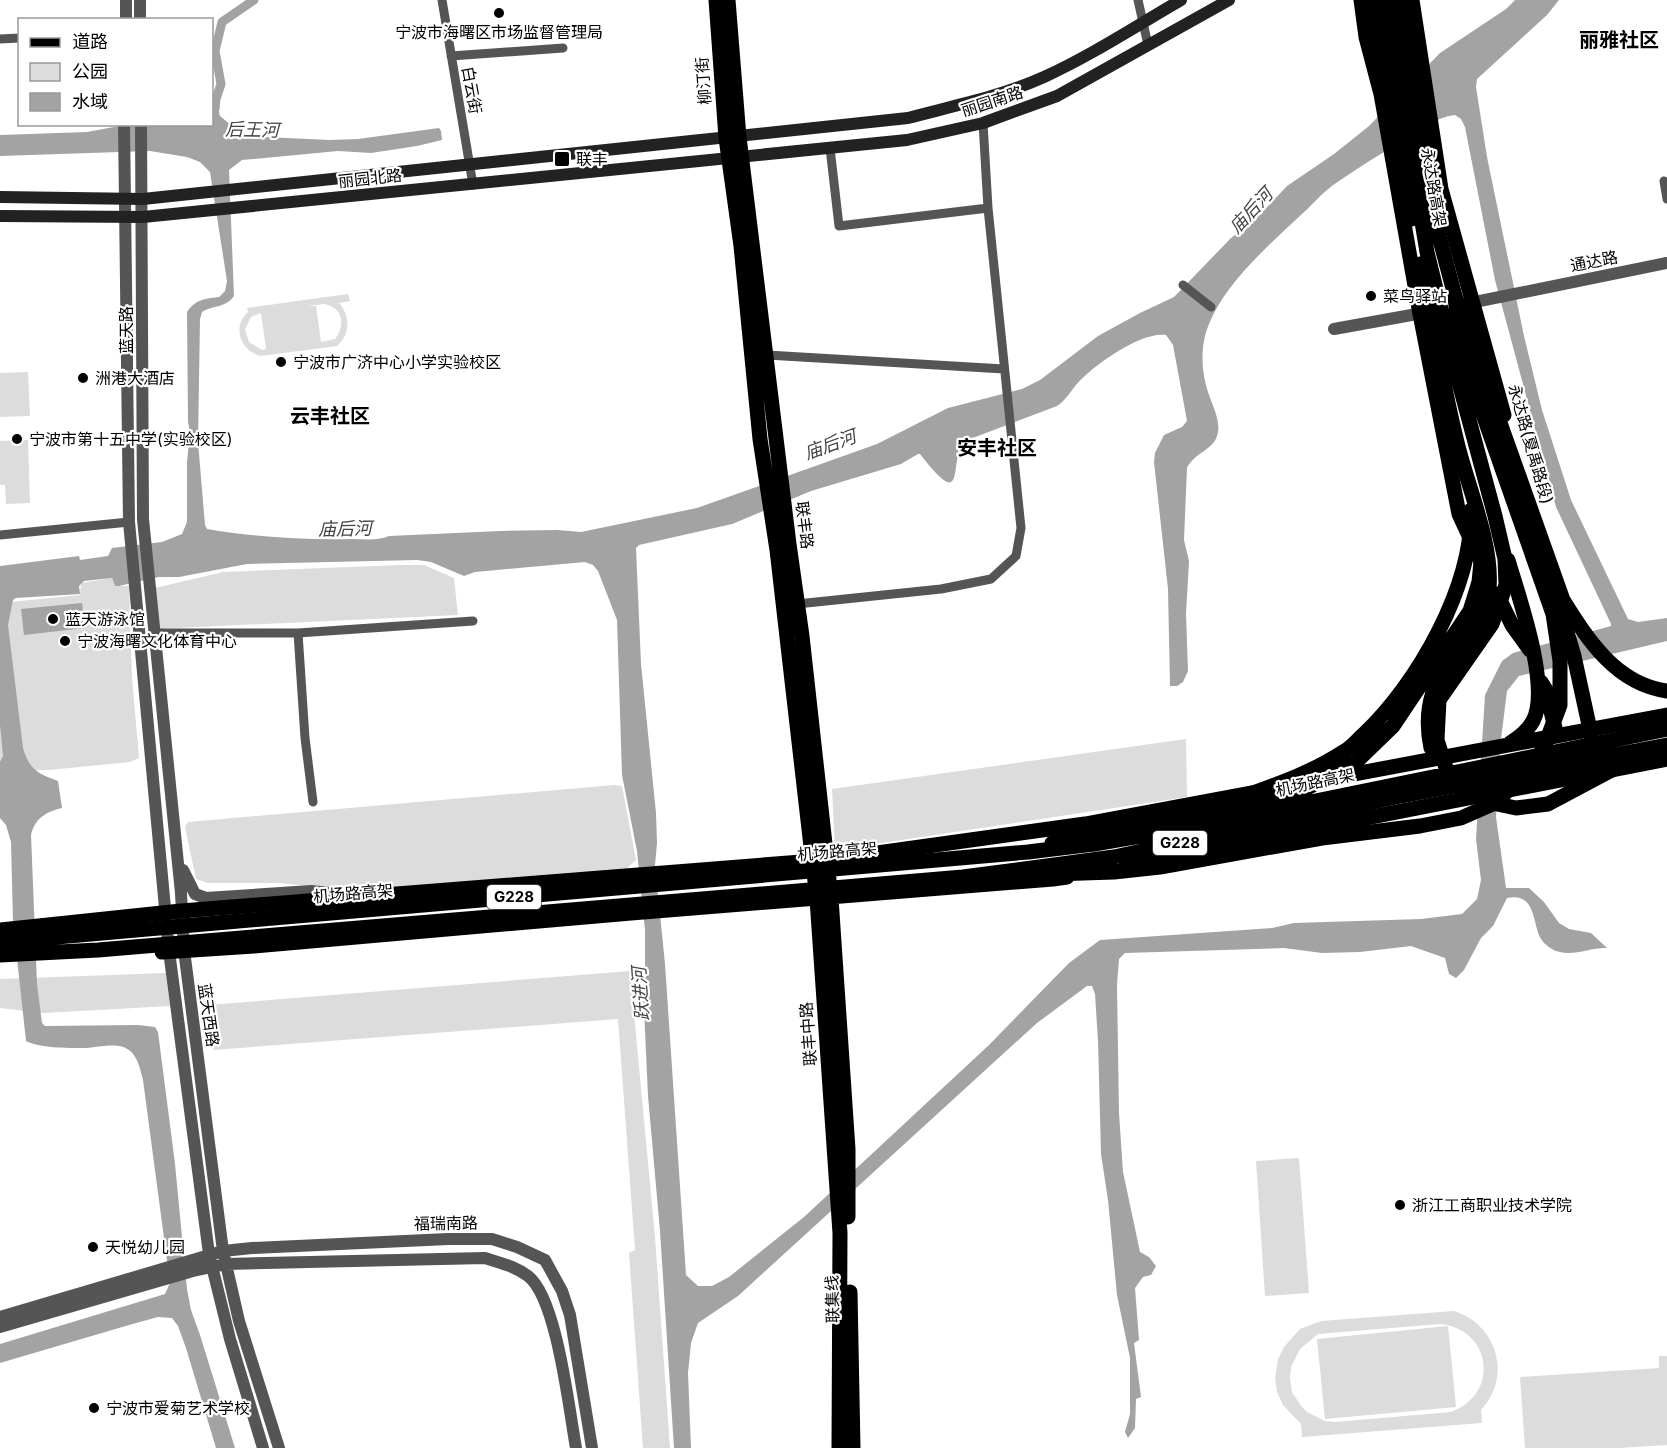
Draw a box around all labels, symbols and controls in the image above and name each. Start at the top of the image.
marker: 宁波市海曙区市场监督管理局 [492,6,506,20]
legend [18,18,213,126]
place label: 宁波市海曙区市场监督管理局 [395,22,603,42]
district label: 丽雅社区 [1579,28,1659,52]
text: 道路 [72,31,108,52]
street label: 柳汀街 [691,56,715,106]
text: 公园 [72,61,108,82]
street label: 白云街 [458,65,486,115]
street label: 丽园南路 [958,82,1026,120]
text: 水域 [72,91,108,112]
water label: 后王河 [225,119,282,141]
street label: 永达路高架 [1417,146,1451,228]
place label: 联丰 [576,149,608,169]
marker: 联丰 [553,150,571,168]
street label: 丽园北路 [337,165,403,191]
water label: 庙后河 [1225,182,1279,238]
street label: 通达路 [1569,247,1619,275]
place label: 菜鸟驿站 [1383,286,1447,306]
marker: 菜鸟驿站 [1364,289,1378,303]
street label: 蓝天路 [116,306,136,354]
place label: 宁波市广济中心小学实验校区 [293,352,501,372]
marker: 宁波市广济中心小学实验校区 [274,355,288,369]
place label: 洲港大酒店 [95,368,175,388]
marker: 洲港大酒店 [76,371,90,385]
street label: 永达路(夏禹路段) [1504,382,1558,506]
district label: 云丰社区 [290,404,370,428]
water label: 庙后河 [801,424,862,464]
place label: 宁波市第十五中学(实验校区) [29,429,233,449]
marker: 宁波市第十五中学(实验校区) [10,432,24,446]
district label: 安丰社区 [957,436,1037,460]
street label: 联丰路 [792,500,818,550]
water label: 庙后河 [318,517,375,539]
place label: 蓝天游泳馆 [65,609,145,629]
marker: 蓝天游泳馆 [46,612,60,626]
place label: 宁波海曙文化体育中心 [77,631,237,651]
marker: 宁波海曙文化体育中心 [58,634,72,648]
street label: 机场路高架 [1274,764,1356,800]
road number: G228 [1153,831,1207,855]
street label: 机场路高架 [796,838,878,864]
street label: 机场路高架 [312,880,394,906]
road number: G228 [487,885,541,909]
water label: 跃进河 [628,963,653,1022]
street label: 蓝天西路 [195,982,223,1048]
street label: 联丰中路 [796,1001,820,1067]
place label: 浙江工商职业技术学院 [1412,1195,1572,1215]
marker: 浙江工商职业技术学院 [1393,1198,1407,1212]
street label: 福瑞南路 [414,1212,478,1234]
place label: 天悦幼儿园 [105,1237,185,1257]
marker: 天悦幼儿园 [86,1240,100,1254]
street label: 联集线 [822,1275,842,1323]
place label: 宁波市爱菊艺术学校 [106,1398,250,1418]
marker: 宁波市爱菊艺术学校 [87,1401,101,1415]

